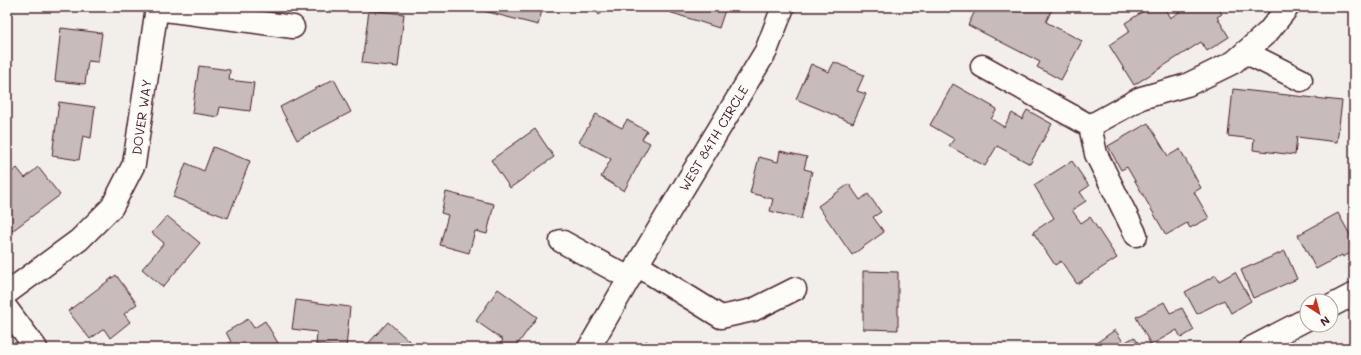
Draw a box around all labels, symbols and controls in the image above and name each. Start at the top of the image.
street label: DOVER WAY [127,78,155,156]
street label: WEST 84TH CIRCLE [675,82,751,194]
north arrow [1299,293,1339,333]
text: N [1317,313,1333,330]

